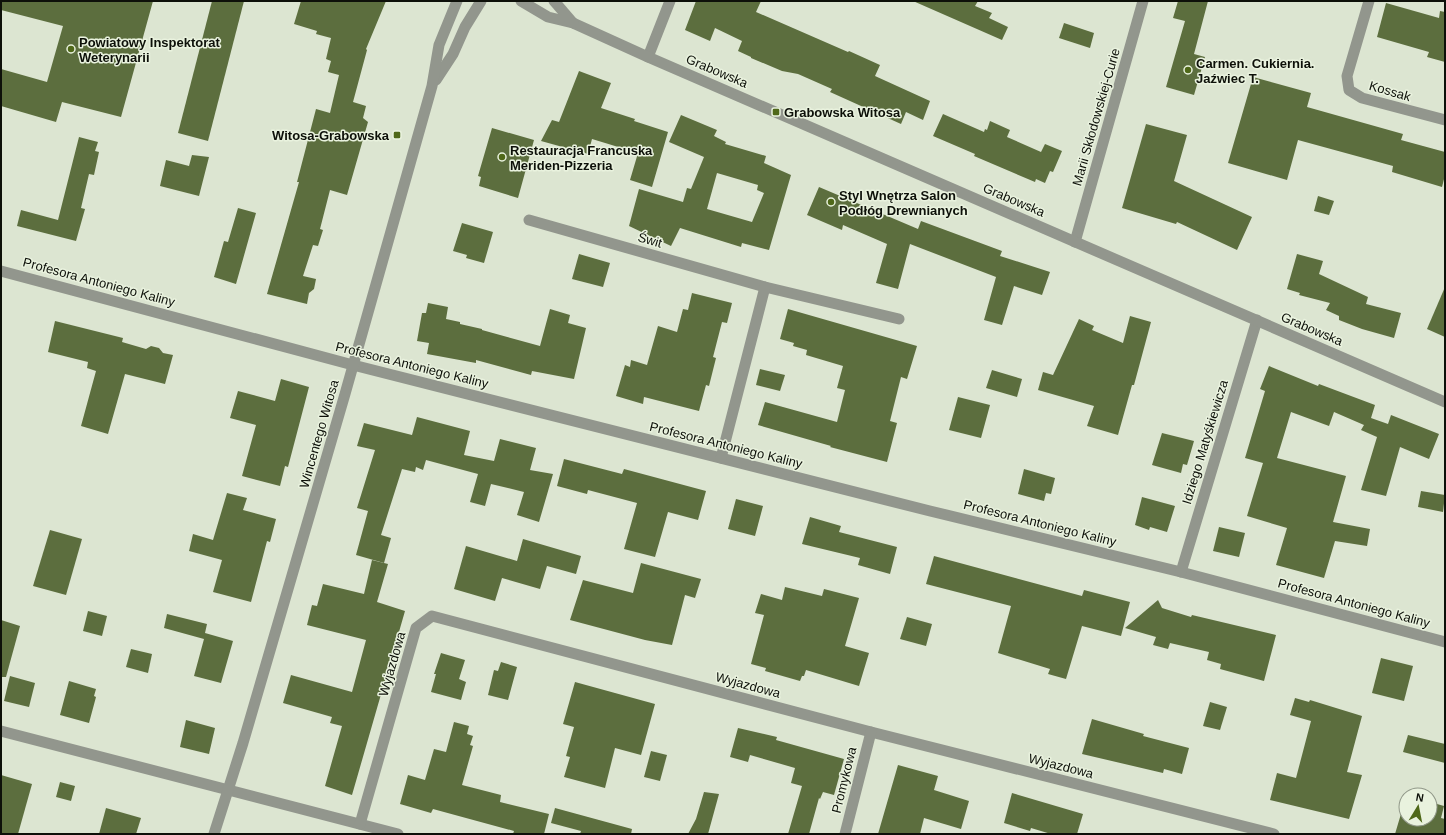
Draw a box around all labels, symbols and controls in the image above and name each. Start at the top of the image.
place label: Powiatowy Inspektorat Weterynarii [79,35,221,65]
marker: Powiatowy Inspektorat Weterynarii [66,44,76,54]
street label: Marii Skłodowskiej-Curie [1069,47,1123,187]
street label: Grabowska [684,51,751,91]
place label: Carmen. Cukiernia. Jaźwiec T. [1196,56,1315,86]
marker: Carmen. Cukiernia. Jaźwiec T. [1183,65,1193,75]
street label: Kossak [1367,78,1413,104]
place label: Grabowska Witosa [784,105,901,120]
marker: Grabowska Witosa [771,107,781,117]
place label: Witosa-Grabowska [272,128,390,143]
marker: Witosa-Grabowska [392,130,402,140]
place label: Restauracja Francuska Meriden-Pizzeria [510,143,653,173]
marker: Restauracja Francuska Meriden-Pizzeria [497,152,507,162]
street label: Grabowska [981,180,1048,220]
place label: Styl Wnętrza Salon Podłóg Drewnianych [839,188,968,218]
marker: Styl Wnętrza Salon Podłóg Drewnianych [826,197,836,207]
street label: Świt [636,229,664,251]
street label: Profesora Antoniego Kaliny [21,254,177,310]
street label: Grabowska [1279,309,1346,349]
street label: Profesora Antoniego Kaliny [334,339,490,391]
street label: Wincentego Witosa [296,377,342,490]
street label: Idziego Matyśkiewicza [1179,377,1231,506]
street label: Profesora Antoniego Kaliny [648,419,804,471]
street label: Profesora Antoniego Kaliny [962,497,1118,549]
street label: Profesora Antoniego Kaliny [1276,575,1432,631]
street label: Wyjazdowa [376,629,409,698]
street label: Wyjazdowa [714,669,783,701]
street label: Promykowa [829,745,860,815]
street label: Wyjazdowa [1027,751,1096,781]
north arrow [1398,787,1438,827]
text: N [1415,791,1425,804]

